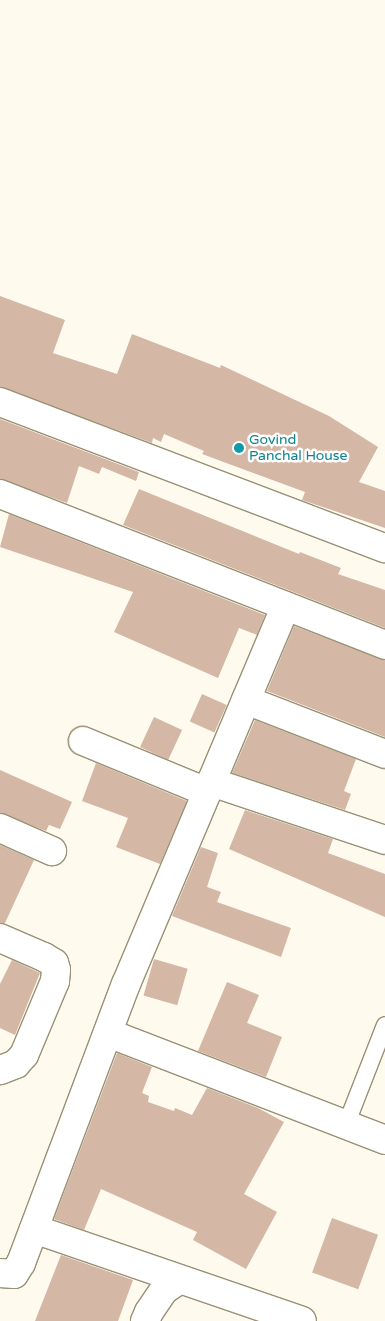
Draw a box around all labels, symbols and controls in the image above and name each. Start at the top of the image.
place label: Govind Panchal House [249,432,347,464]
marker: Govind Panchal House [233,442,245,454]

